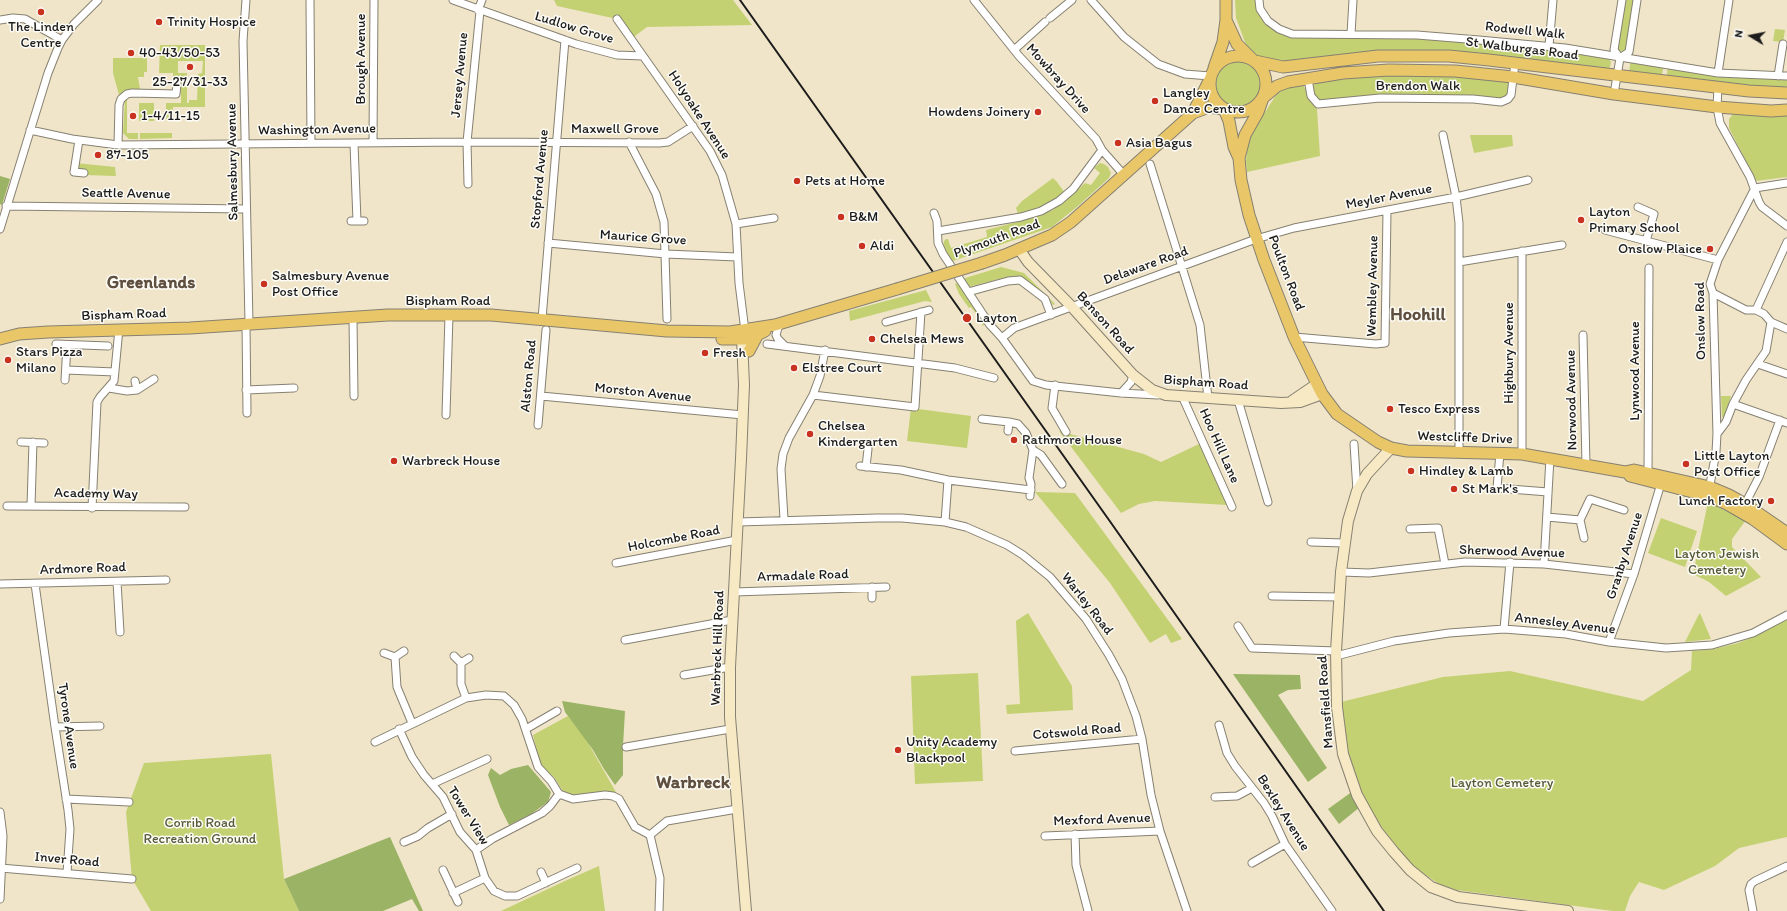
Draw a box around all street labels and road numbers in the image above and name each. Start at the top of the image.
street label: Ludlow Grove [532,8,616,48]
street label: Brough Avenue [353,14,369,104]
street label: Rodwell Walk [1484,18,1566,44]
street label: Jersey Avenue [448,32,472,118]
street label: St Walburgas Road [1465,34,1579,64]
street label: Mowbray Drive [1022,40,1094,118]
street label: Holyoake Avenue [664,67,734,163]
street label: Brendon Walk [1376,78,1460,94]
street label: Salmesbury Avenue [224,103,242,221]
street label: Washington Avenue [258,121,376,139]
street label: Maxwell Grove [571,121,659,137]
street label: Stopford Avenue [527,129,553,229]
street label: Meyler Avenue [1345,180,1433,214]
street label: Seattle Avenue [81,185,171,203]
street label: Plymouth Road [951,216,1043,262]
street label: Maurice Grove [599,227,687,249]
street label: Poulton Road [1264,233,1308,313]
street label: Wembley Avenue [1364,235,1382,337]
street label: Delaware Road [1101,243,1191,289]
street label: Onslow Road [1692,282,1710,360]
street label: Benson Road [1073,288,1137,358]
street label: Bispham Road [405,293,491,309]
street label: Highbury Avenue [1501,302,1517,404]
street label: Bispham Road [81,305,167,325]
street label: Lynwood Avenue [1627,321,1643,421]
street label: Alston Road [517,339,541,413]
street label: Norwood Avenue [1563,350,1581,450]
street label: Bispham Road [1163,372,1249,394]
street label: Morston Avenue [594,380,692,406]
street label: Hoo Hill Lane [1195,406,1243,486]
street label: Westcliffe Drive [1417,428,1513,448]
street label: Academy Way [54,485,138,503]
street label: Granby Avenue [1603,510,1647,602]
street label: Holcombe Road [627,522,721,556]
street label: Sherwood Avenue [1459,542,1565,562]
street label: Ardmore Road [39,559,127,579]
street label: Armadale Road [757,566,849,586]
street label: Warley Road [1057,569,1117,639]
street label: Warbreck Hill Road [708,590,728,706]
street label: Annesley Avenue [1514,609,1616,639]
street label: Mansfield Road [1314,655,1338,749]
street label: Tyrone Avenue [54,682,82,770]
street label: Cotswold Road [1032,720,1122,744]
street label: Bexley Avenue [1253,772,1313,854]
street label: Tower View [443,783,493,849]
street label: Mexford Avenue [1053,810,1151,830]
street label: Inver Road [34,849,100,871]

